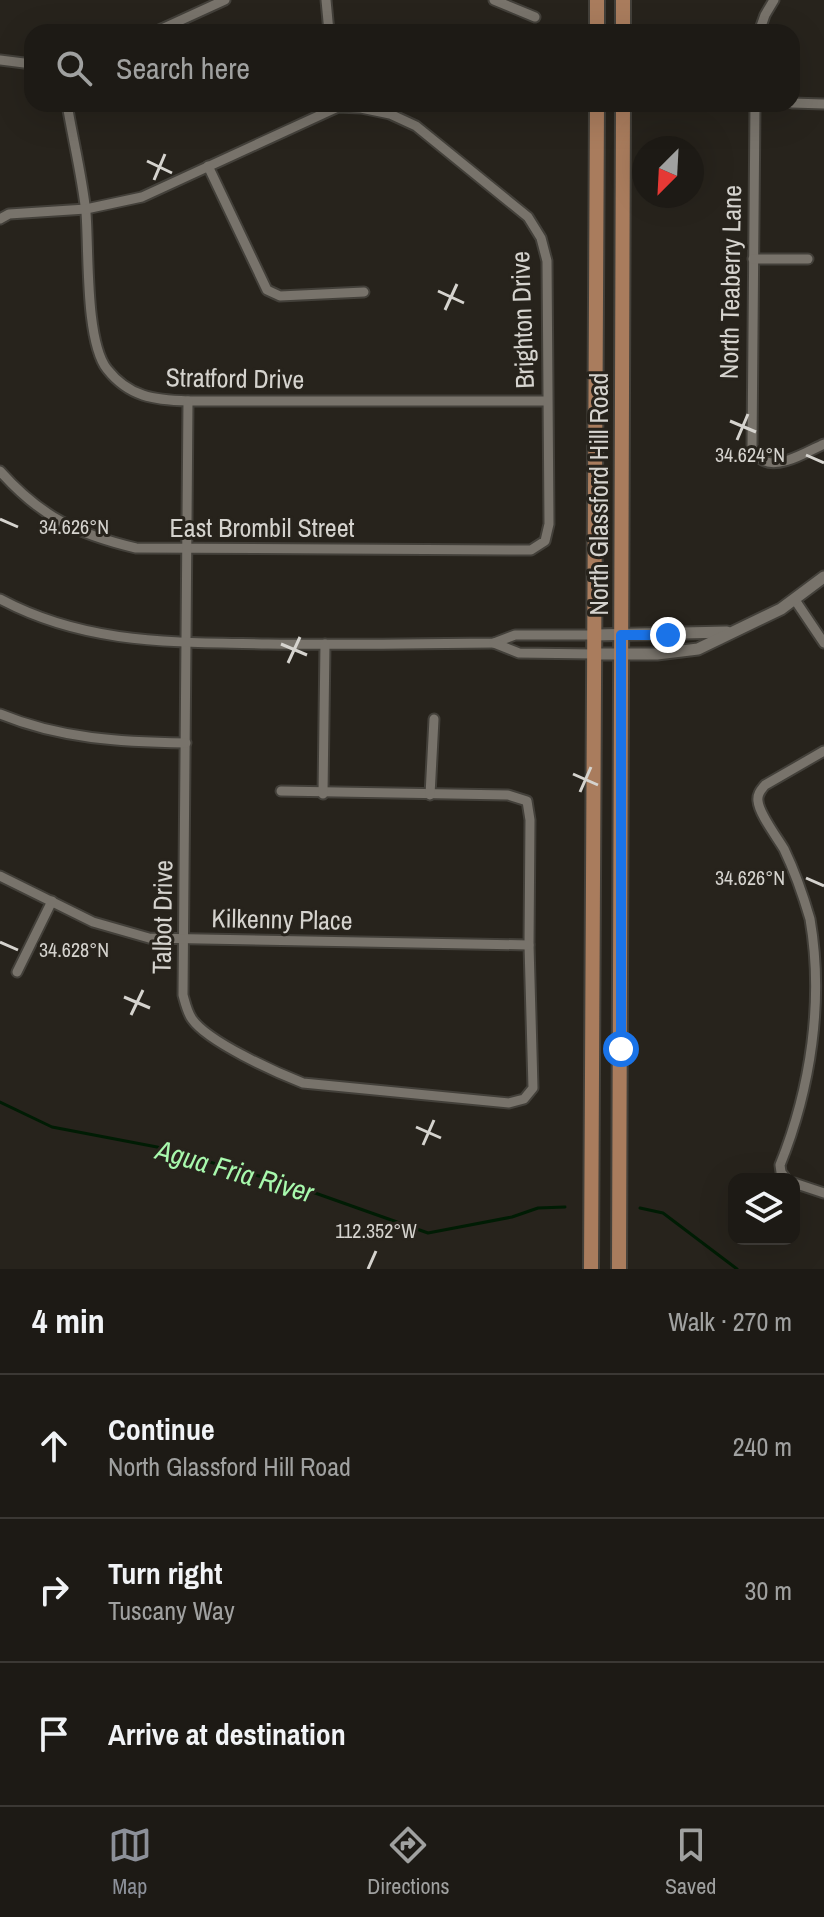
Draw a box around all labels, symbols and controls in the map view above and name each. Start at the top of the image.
search box [24,24,800,112]
icon: search [52,46,96,90]
text: Search here [116,48,250,88]
north arrow [632,136,704,208]
street label: North Teaberry Lane [711,185,749,379]
street label: Brighton Drive [502,251,542,389]
street label: Stratford Drive [165,359,305,397]
street label: North Glassford Hill Road [581,373,616,615]
text: 34.624°N [715,441,785,468]
street label: East Brombil Street [170,510,354,545]
text: 34.626°N [39,513,109,540]
route end [650,617,686,653]
street label: Talbot Drive [144,860,180,974]
text: 34.626°N [715,864,785,891]
street label: Kilkenny Place [211,900,353,938]
text: 34.628°N [39,936,109,963]
route start [603,1031,639,1067]
water label: Agua Fria River [150,1130,319,1212]
map controls [728,1173,800,1245]
button: layers [728,1173,800,1245]
text: 112.352°W [335,1217,417,1244]
text: 4 min [32,1298,105,1344]
text: Walk · 270 m [668,1304,792,1339]
text: Continue [108,1409,215,1449]
icon: ahead [32,1424,76,1468]
text: 240 m [733,1429,792,1464]
text: North Glassford Hill Road [108,1449,351,1484]
text: Turn right [108,1553,222,1593]
icon: right [32,1568,76,1612]
text: 30 m [745,1573,792,1608]
text: Tuscany Way [108,1593,235,1628]
icon: arrive [32,1712,76,1756]
text: Arrive at destination [108,1714,346,1754]
tab: Map [108,1823,152,1901]
tab: Directions [367,1823,450,1901]
tab: Saved [665,1823,716,1901]

